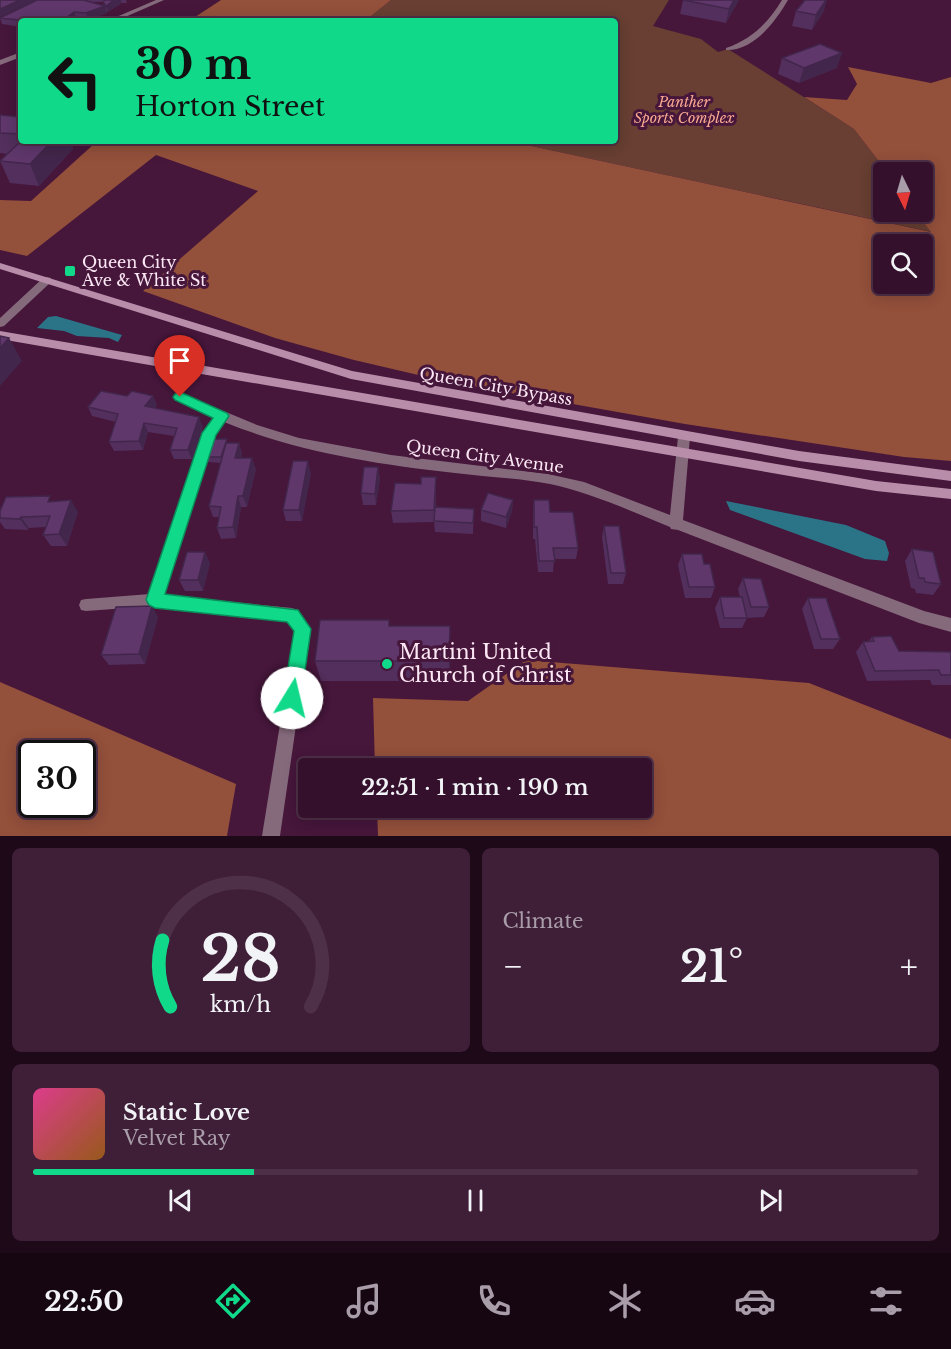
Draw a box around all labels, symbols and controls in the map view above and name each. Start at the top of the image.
text: 30 m [135,38,251,90]
icon: left [36,42,114,120]
text: Horton Street [135,90,325,123]
park label: Panther Sports Complex [634,93,734,127]
north arrow [873,162,933,222]
map controls [873,162,933,294]
button: search [873,234,933,294]
place label: Queen City Ave & White St [81,252,206,290]
marker: Queen City Ave & White St [63,264,77,278]
pin [154,335,205,397]
icon: arrive [163,344,196,377]
street label: Queen City Bypass [418,363,574,409]
street label: Queen City Avenue [405,435,565,477]
place label: Martini United Church of Christ [399,640,572,687]
marker: Martini United Church of Christ [380,657,394,671]
position arrow [260,666,324,730]
speed limit sign: 30 [18,740,96,818]
text: 22:51 · 1 min · 190 m [361,774,589,801]
text: Climate [503,909,583,933]
text: 28 [201,920,281,998]
text: 21° [680,938,744,994]
text: − [503,946,523,987]
text: + [900,946,918,987]
text: km/h [210,991,271,1018]
text: Static Love [123,1099,250,1126]
text: Velvet Ray [123,1126,231,1150]
icon: previous [164,1184,197,1217]
icon: pause [459,1184,492,1217]
icon: next [754,1184,787,1217]
icon: directions [212,1280,254,1322]
icon: music [343,1280,385,1322]
icon: phone [473,1280,515,1322]
icon: climate [604,1280,646,1322]
icon: car [734,1280,776,1322]
icon: filters [865,1280,907,1322]
text: 22:50 [44,1285,124,1318]

